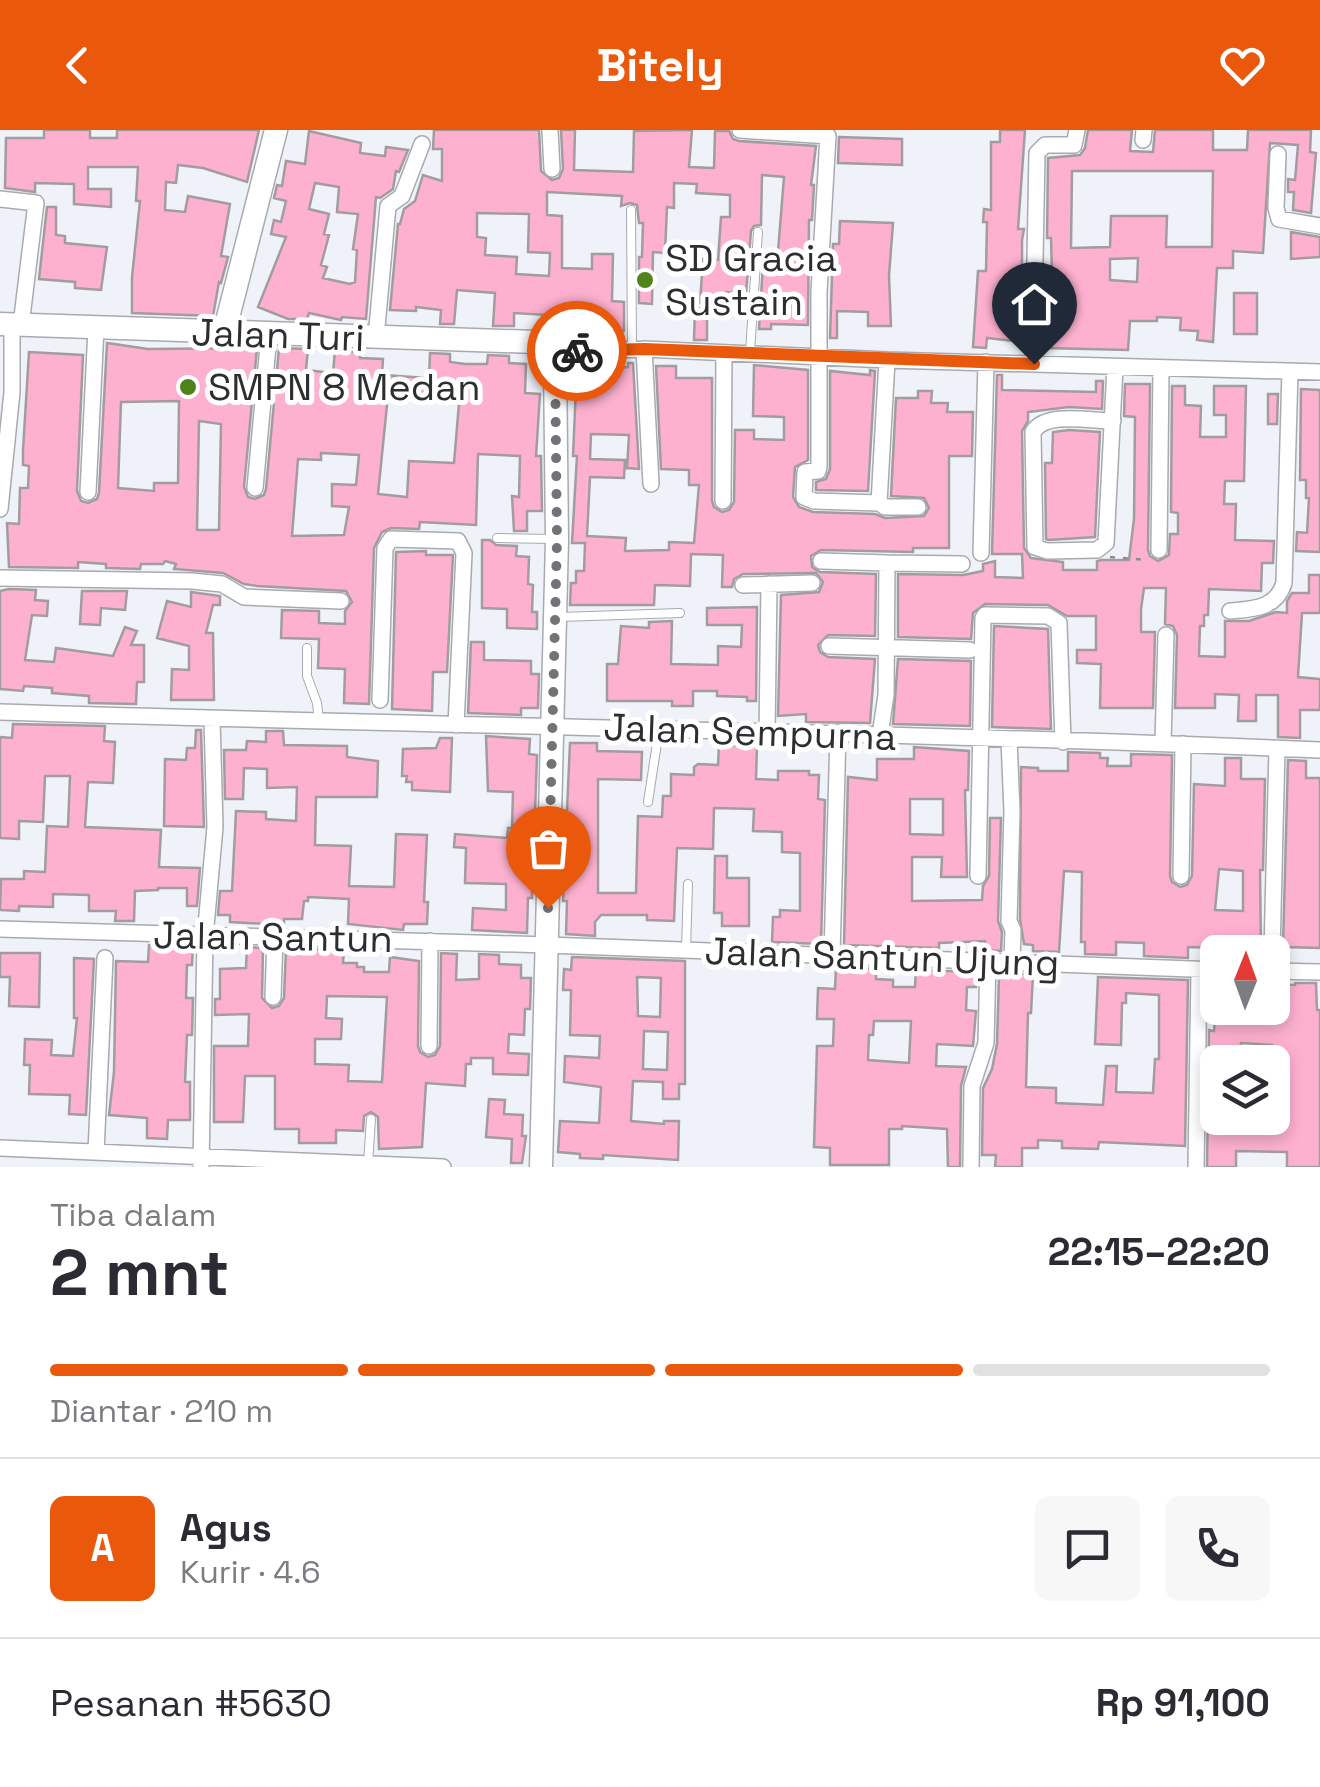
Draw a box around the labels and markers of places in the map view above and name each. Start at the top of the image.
place label: SD Gracia Sustain [665,234,837,326]
pin [992,262,1077,365]
marker: SD Gracia Sustain [634,269,656,291]
place label: SMPN 8 Medan [208,363,480,411]
marker: SMPN 8 Medan [177,376,199,398]
pin [506,806,591,909]

